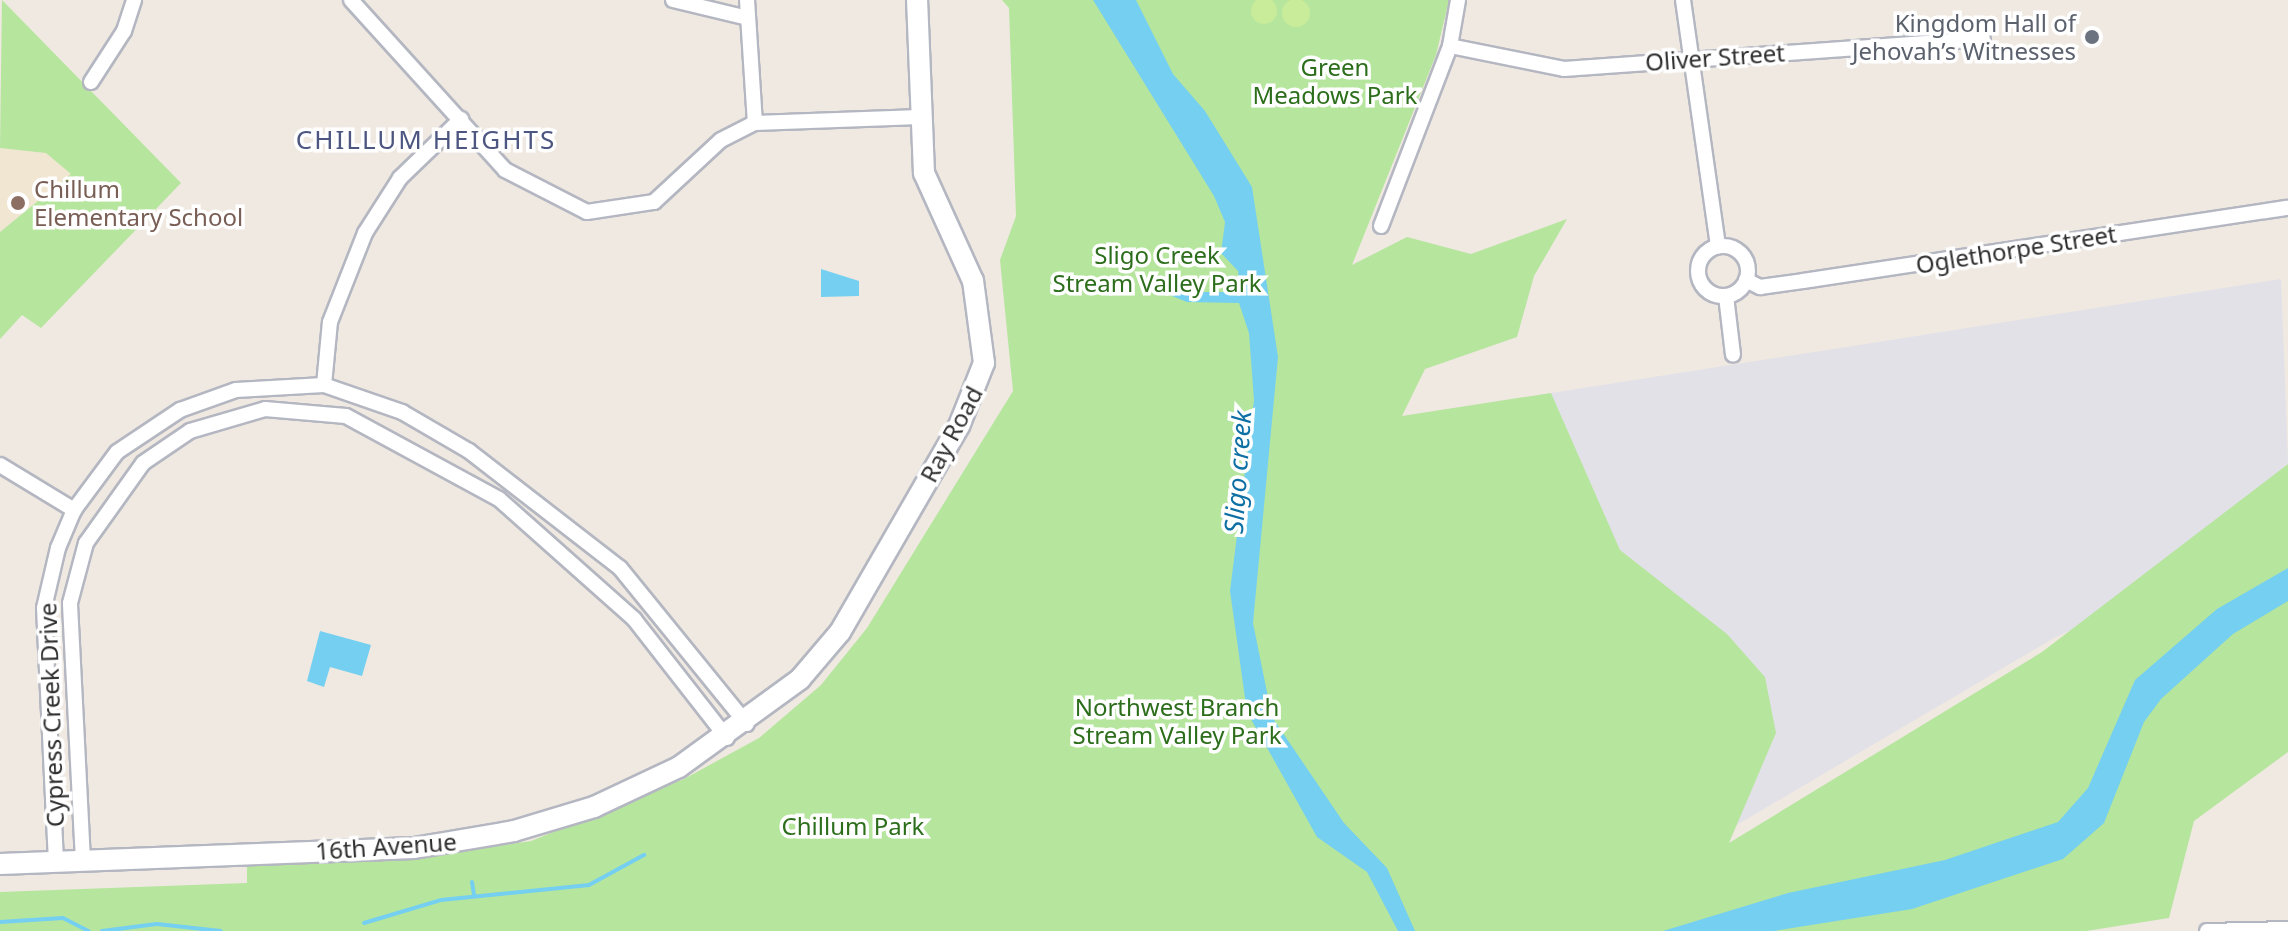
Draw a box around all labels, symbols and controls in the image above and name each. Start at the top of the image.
place label: Kingdom Hall of Jehovah’s Witnesses [1852,9,2076,65]
marker: Kingdom Hall of Jehovah’s Witnesses [2083,28,2101,46]
street label: Oliver Street [1644,38,1786,76]
park label: Green Meadows Park [1253,53,1417,109]
district label: CHILLUM HEIGHTS [296,124,556,156]
place label: Chillum Elementary School [34,175,243,231]
marker: Chillum Elementary School [9,194,27,212]
street label: Oglethorpe Street [1914,219,2118,279]
park label: Sligo Creek Stream Valley Park [1053,241,1261,297]
street label: Ray Road [914,381,988,487]
water label: Sligo creek [1218,409,1258,535]
street label: Cypress Creek Drive [33,602,69,828]
park label: Northwest Branch Stream Valley Park [1073,693,1281,749]
park label: Chillum Park [782,812,924,840]
street label: 16th Avenue [314,827,458,865]

